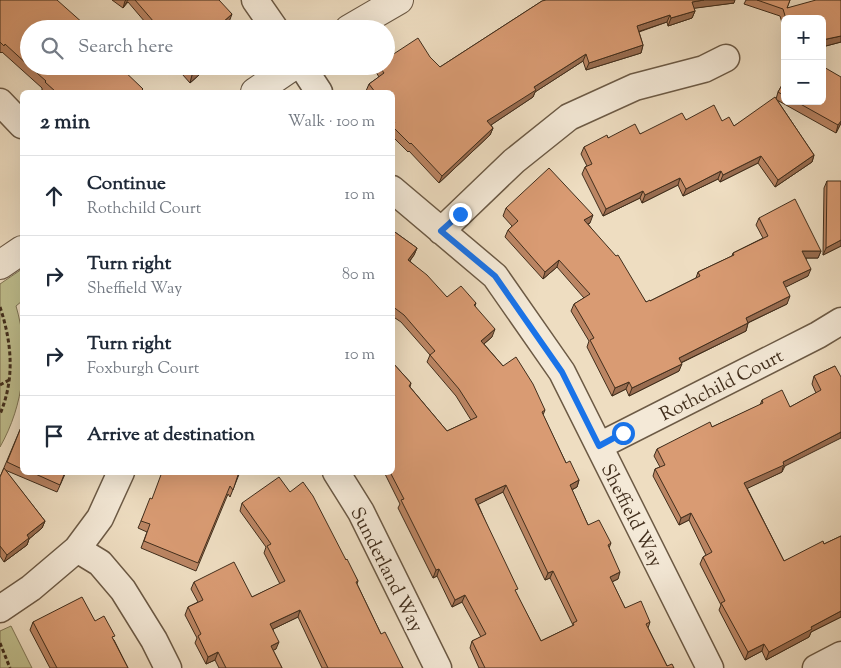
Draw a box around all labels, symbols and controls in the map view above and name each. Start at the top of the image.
map controls [781,15,826,105]
button: + [781,15,826,60]
search box [20,20,395,75]
icon: search [38,34,66,62]
text: Search here [78,34,173,61]
button: − [781,60,826,105]
text: 2 min [40,108,90,138]
text: Walk · 100 m [288,111,375,134]
text: Continue [87,171,166,198]
icon: ahead [40,182,68,210]
text: 10 m [345,184,375,207]
text: Rothchild Court [87,198,201,221]
route end [449,203,472,226]
text: Turn right [87,251,171,278]
icon: right [40,262,68,290]
text: 80 m [342,264,375,287]
text: Sheffield Way [87,278,182,301]
text: Turn right [87,331,171,358]
icon: right [40,342,68,370]
street label: Rothchild Court [656,343,789,429]
text: 10 m [345,344,375,367]
text: Foxburgh Court [87,358,199,381]
icon: arrive [40,422,68,450]
text: Arrive at destination [87,422,255,449]
route start [612,422,635,445]
street label: Sheffield Way [593,460,669,573]
street label: Sunderland Way [343,503,429,638]

